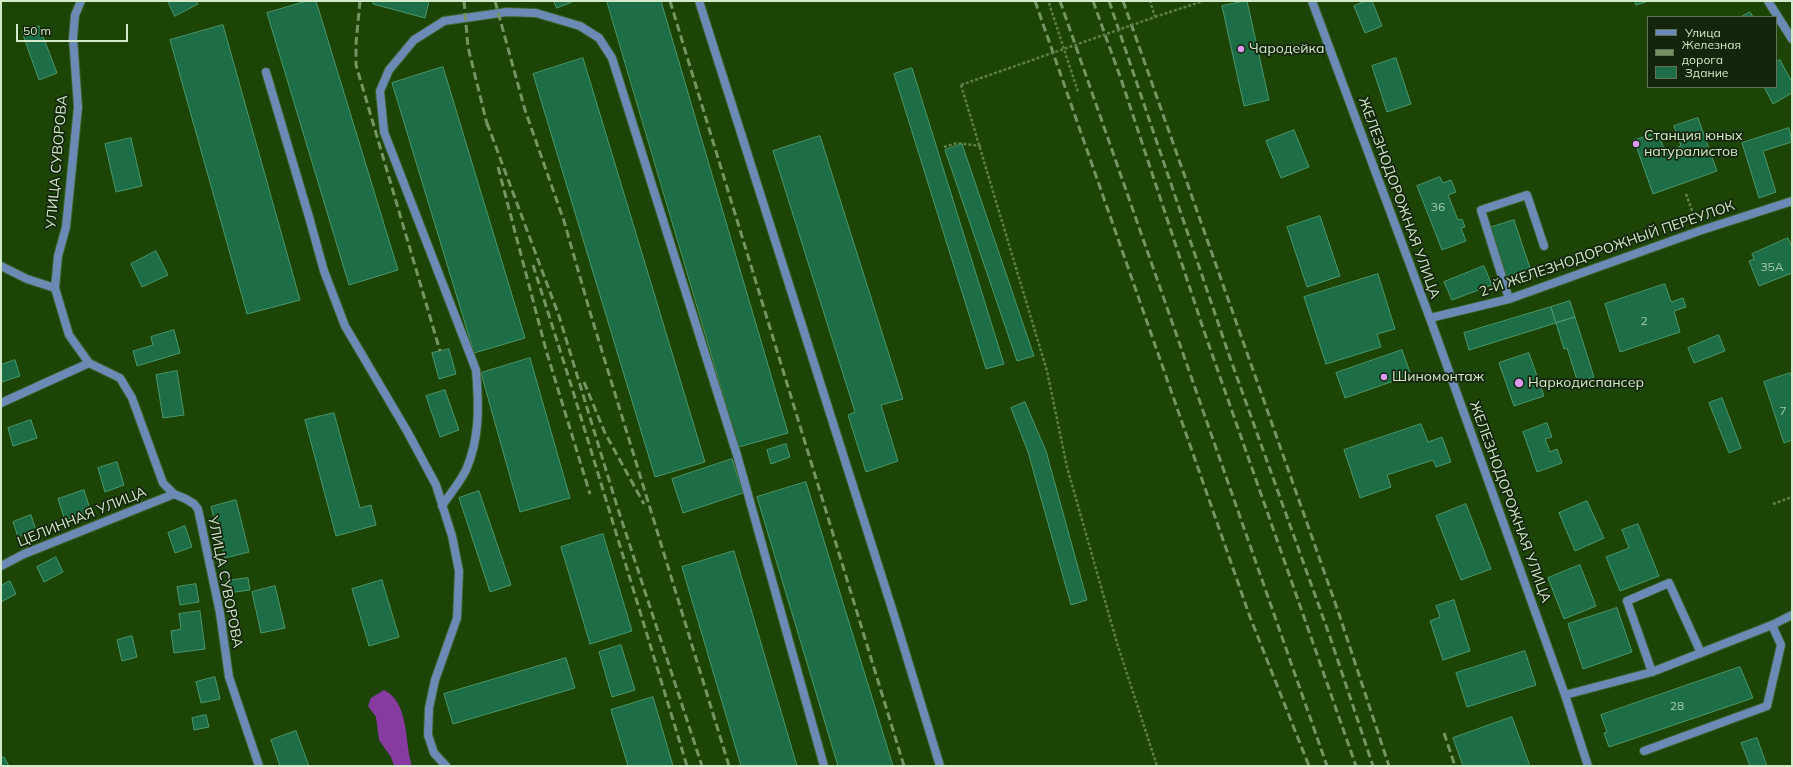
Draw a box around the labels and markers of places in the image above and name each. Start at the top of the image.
place label: Чародейка [1249,41,1325,57]
marker: Чародейка [1236,44,1246,54]
place label: Станция юных натуралистов [1644,128,1743,160]
marker: Станция юных натуралистов [1631,139,1641,149]
place label: Шиномонтаж [1392,369,1484,385]
marker: Шиномонтаж [1379,372,1389,382]
place label: Наркодиспансер [1528,375,1644,391]
marker: Наркодиспансер [1513,377,1525,389]

